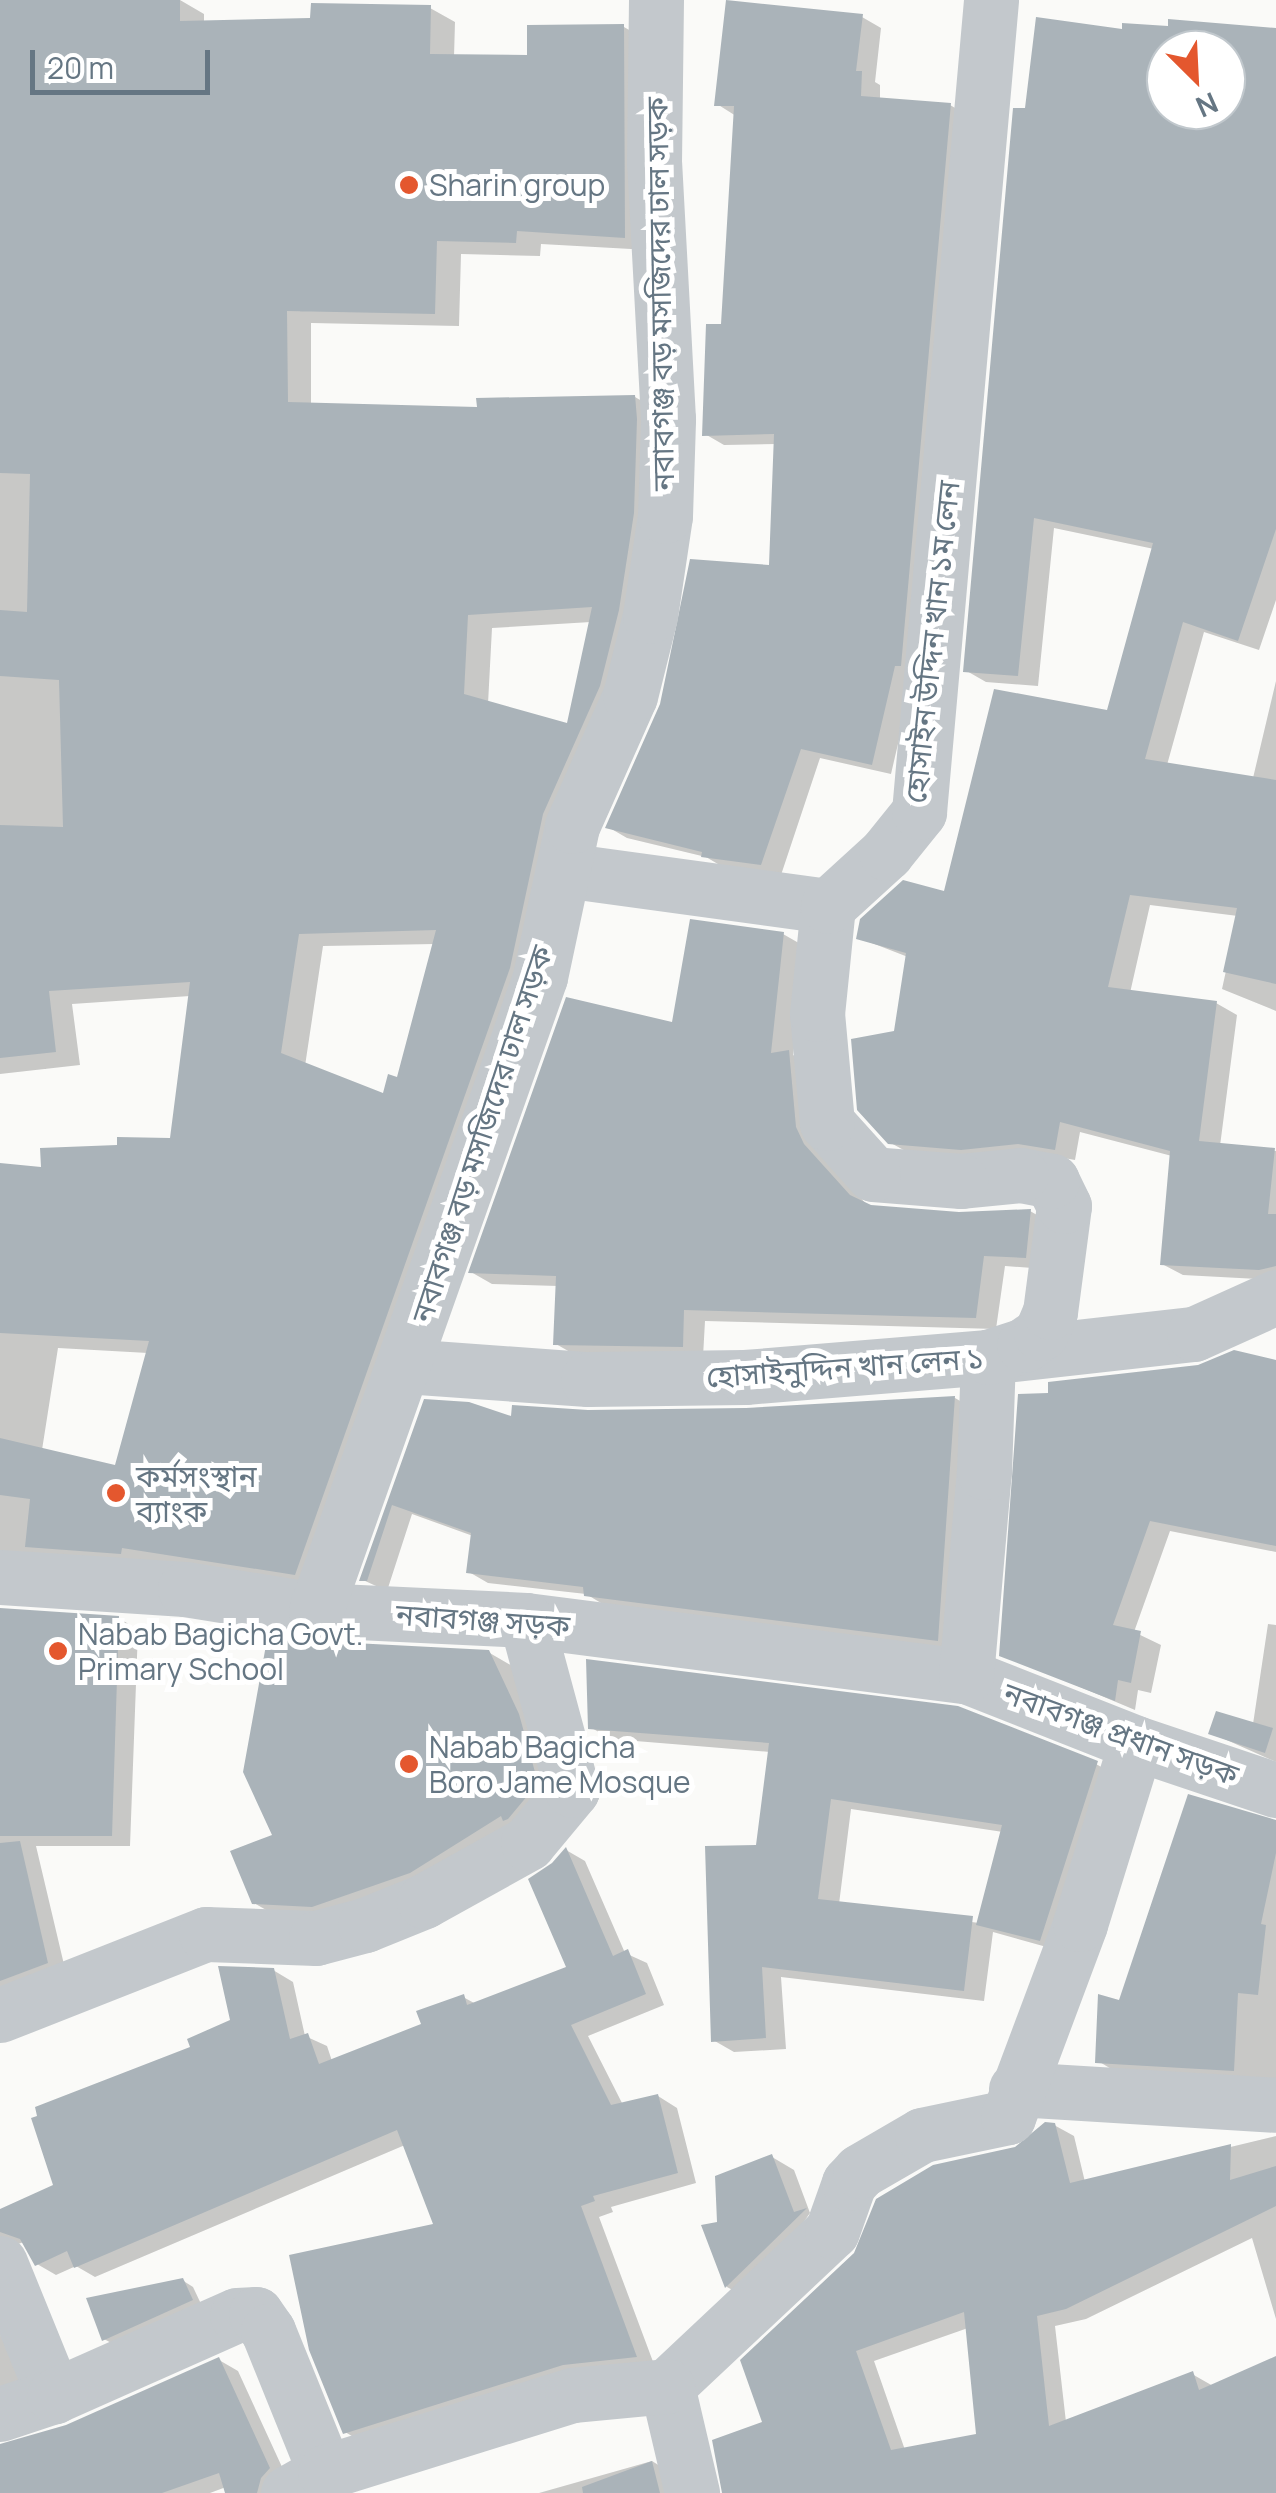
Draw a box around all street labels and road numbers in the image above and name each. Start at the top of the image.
street label: নবাবগঞ্জ বড় মসজিদের ঢাল সড়ক [639,97,681,491]
street label: হোসাইন উদ্দিন খান ১ম লেন [897,479,967,805]
street label: নবাবগঞ্জ বড় মসজিদের ঢাল সড়ক [404,941,560,1327]
street label: হোসাইনুদ্দিন খান লেন ১ [705,1339,985,1395]
street label: নবাবগঞ্জ সড়ক [395,1596,571,1644]
street label: নবাবগঞ্জ প্রধান সড়ক [999,1675,1243,1793]

